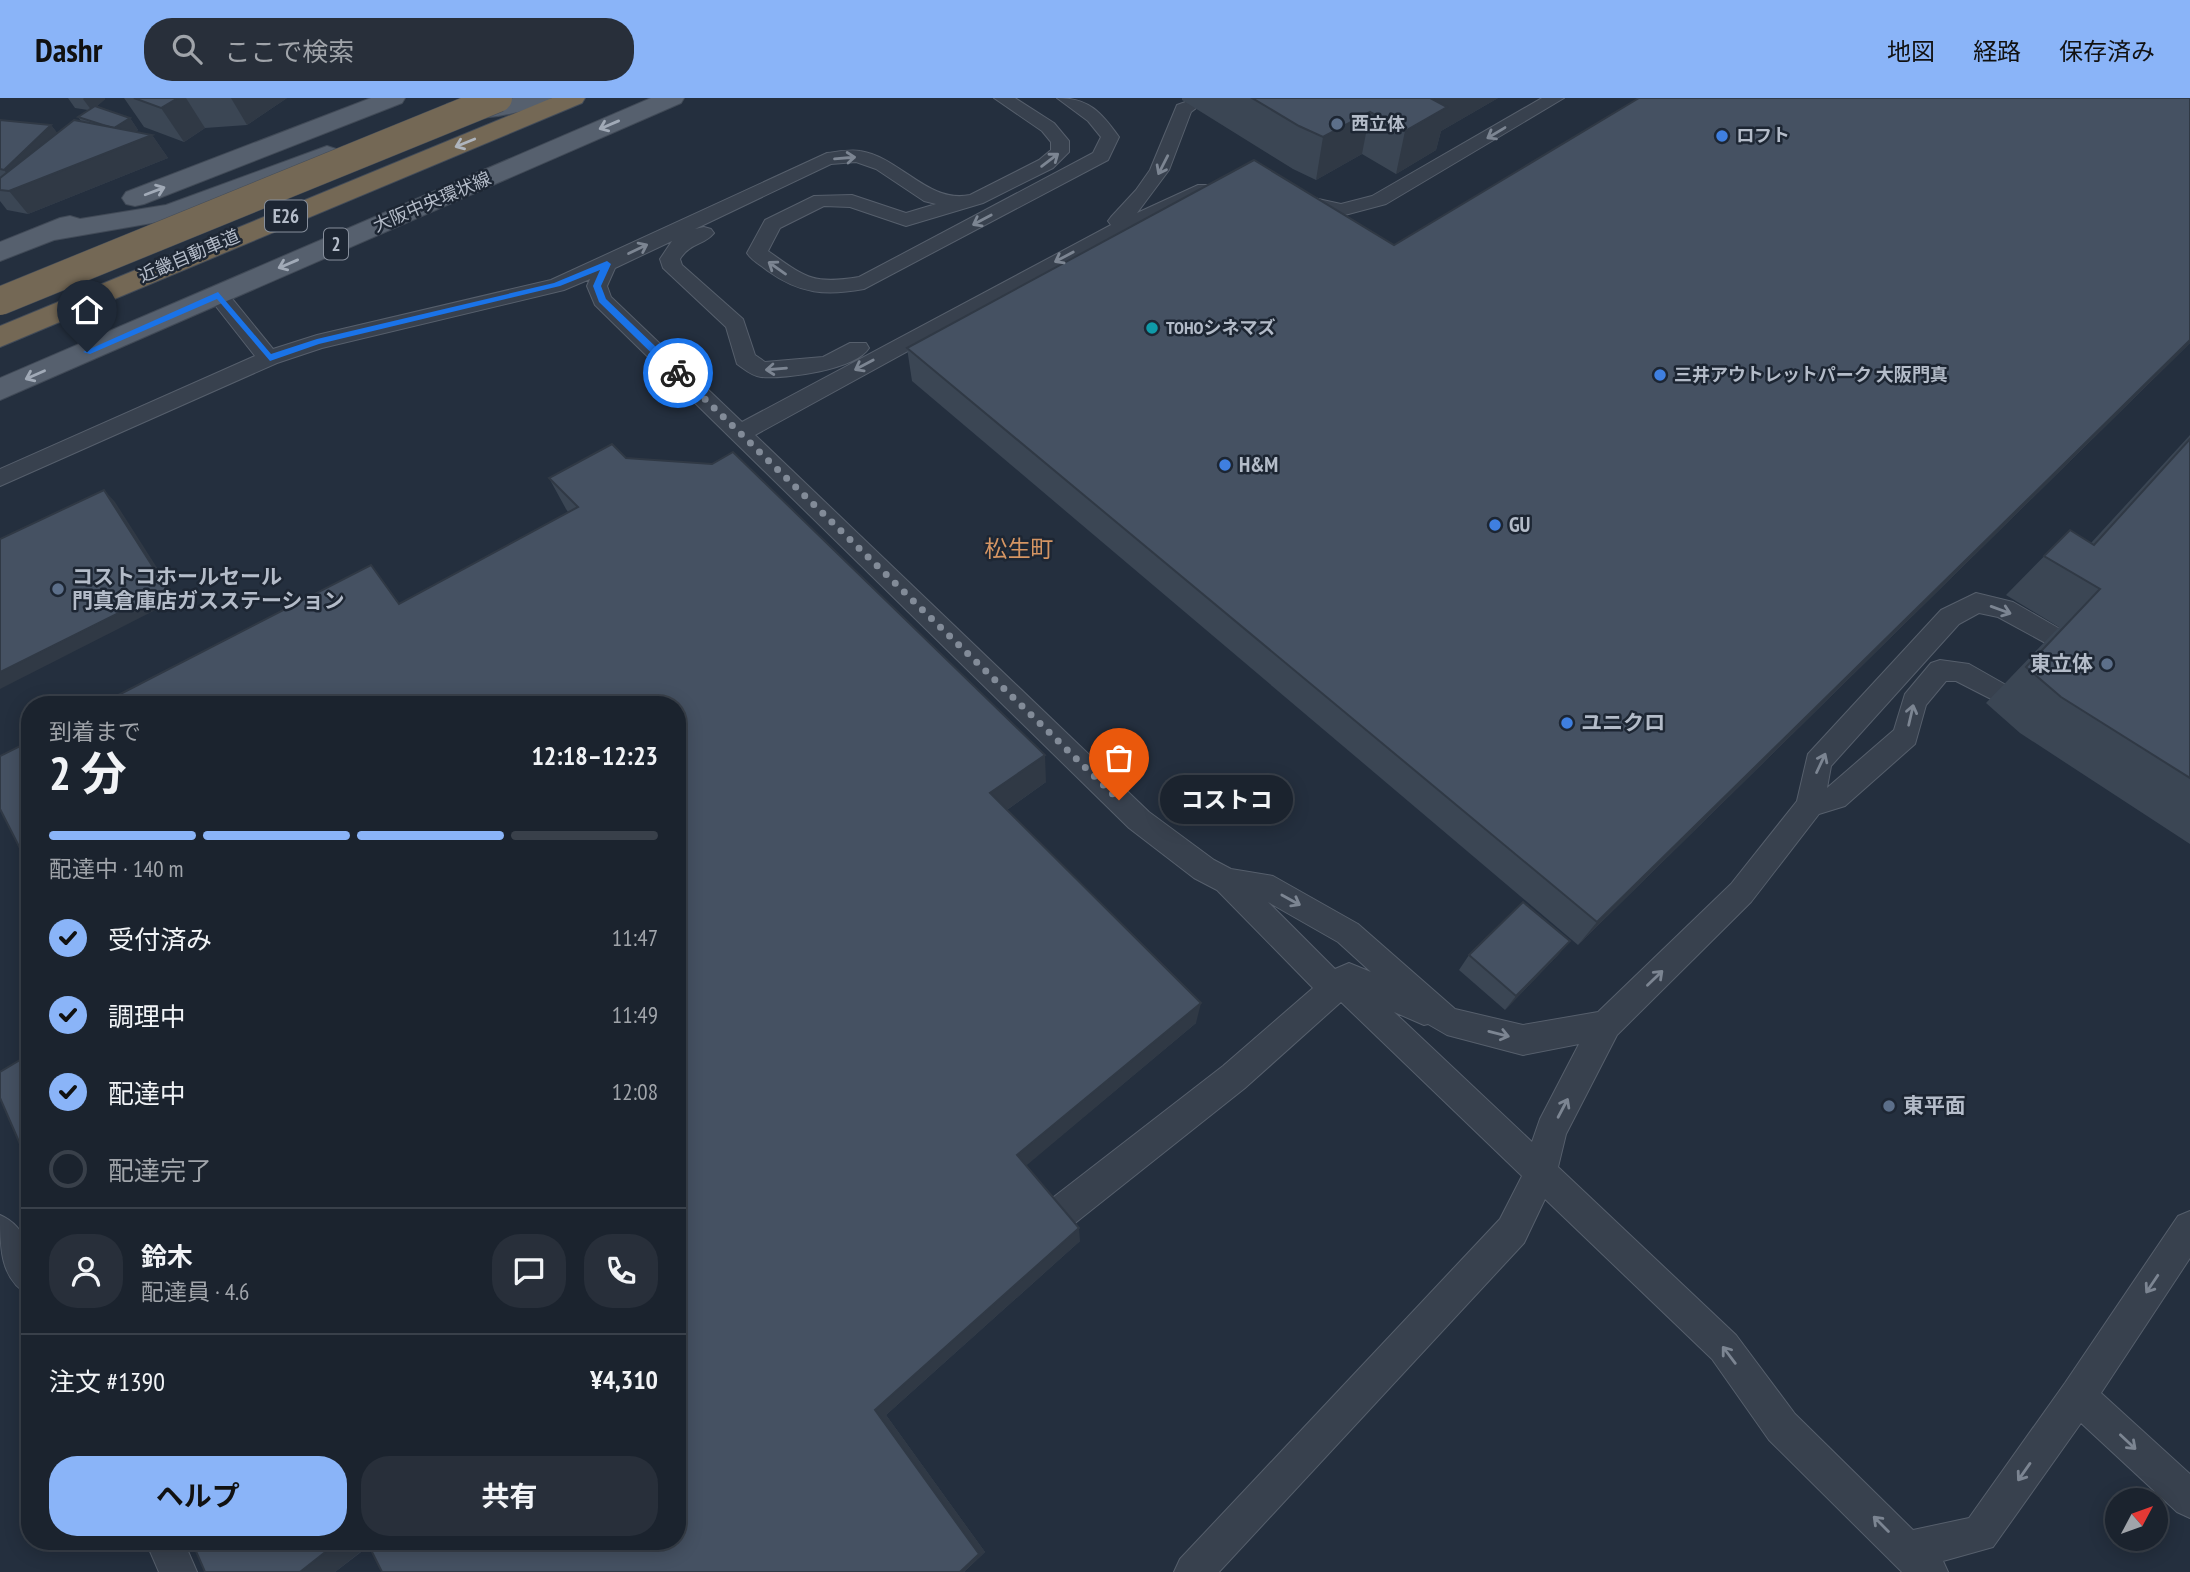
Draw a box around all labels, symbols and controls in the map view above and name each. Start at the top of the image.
search box [144,18,634,81]
text: Dashr [35,28,102,71]
icon: search [168,30,206,68]
text: ここで検索 [224,35,354,68]
text: 地図 [1887,36,1935,67]
text: 経路 [1973,36,2021,67]
text: 保存済み [2059,36,2155,67]
place label: 西立体 [1351,112,1405,135]
marker: 西立体 [1329,116,1345,132]
one-way arrow [599,119,621,132]
place label: ロフト [1736,124,1790,147]
one-way arrow [1487,126,1507,140]
marker: ロフト [1714,128,1730,144]
one-way arrow [454,137,476,150]
one-way arrow [833,151,856,164]
one-way arrow [1040,152,1059,167]
one-way arrow [1155,154,1169,175]
street label: 大阪中央環状線 [369,166,494,237]
one-way arrow [143,183,165,196]
road number: E26 [265,200,307,232]
one-way arrow [972,213,993,227]
street label: 近畿自動車道 [135,224,243,287]
road number: 2 [324,228,348,260]
one-way arrow [627,242,648,255]
one-way arrow [1055,250,1075,264]
one-way arrow [278,258,300,271]
one-way arrow [768,260,787,275]
pin [57,280,117,352]
icon: home [68,291,106,329]
place label: TOHOシネマズ [1166,316,1276,339]
marker: TOHOシネマズ [1144,320,1160,336]
courier [643,338,713,408]
icon: bike [659,354,697,392]
one-way arrow [855,358,875,372]
one-way arrow [765,362,788,375]
place label: 三井アウトレットパーク 大阪門真 [1674,363,1948,386]
marker: 三井アウトレットパーク 大阪門真 [1652,367,1668,383]
one-way arrow [24,369,46,382]
place label: H&M [1239,451,1278,478]
marker: H&M [1217,457,1233,473]
place label: GU [1509,511,1530,538]
marker: GU [1487,517,1503,533]
district label: 松生町 [985,534,1054,563]
place label: コストコホールセール 門真倉庫店ガスステーション [72,563,345,614]
marker: コストコホールセール 門真倉庫店ガスステーション [50,581,66,597]
one-way arrow [1990,605,2012,617]
place label: 東立体 [2030,650,2093,677]
marker: 東立体 [2099,656,2115,672]
one-way arrow [1905,704,1918,727]
place label: ユニクロ [1581,709,1665,736]
marker: ユニクロ [1559,715,1575,731]
text: 到着まで [49,717,141,746]
pin [1089,728,1149,800]
text: 12:18–12:23 [531,739,658,772]
icon: bag [1100,739,1138,777]
text: 2 分 [49,743,126,803]
one-way arrow [1815,753,1828,774]
callout: コストコ [1161,776,1294,824]
text: コストコ [1181,785,1273,814]
text: 配達中 · 140 m [49,854,184,883]
one-way arrow [1280,894,1301,907]
icon: check [49,919,87,957]
text: 受付済み [108,923,212,956]
text: 11:47 [612,923,658,952]
one-way arrow [1646,969,1663,986]
icon: check [49,996,87,1034]
text: 調理中 [108,1000,186,1033]
text: 11:49 [612,1000,658,1029]
one-way arrow [1487,1028,1510,1041]
icon: check [49,1073,87,1111]
text: 配達中 [108,1077,186,1110]
text: 12:08 [612,1077,658,1106]
place label: 東平面 [1903,1092,1966,1119]
one-way arrow [1556,1098,1570,1119]
marker: 東平面 [1881,1098,1897,1114]
text: 配達完了 [108,1154,212,1187]
button: person [49,1234,123,1308]
button: chat [492,1234,566,1308]
button: phone [584,1234,658,1308]
text: 鈴木 [141,1240,193,1273]
one-way arrow [2145,1274,2159,1294]
text: 配達員 · 4.6 [141,1277,249,1306]
one-way arrow [1722,1347,1737,1365]
text: ¥4,310 [590,1363,658,1396]
text: 注文 #1390 [49,1365,165,1398]
one-way arrow [2119,1434,2136,1451]
button: ヘルプ [49,1456,347,1536]
button: 共有 [361,1456,658,1536]
one-way arrow [2017,1462,2031,1481]
north arrow [2105,1488,2168,1550]
map controls [2105,1488,2168,1551]
one-way arrow [1872,1516,1889,1533]

